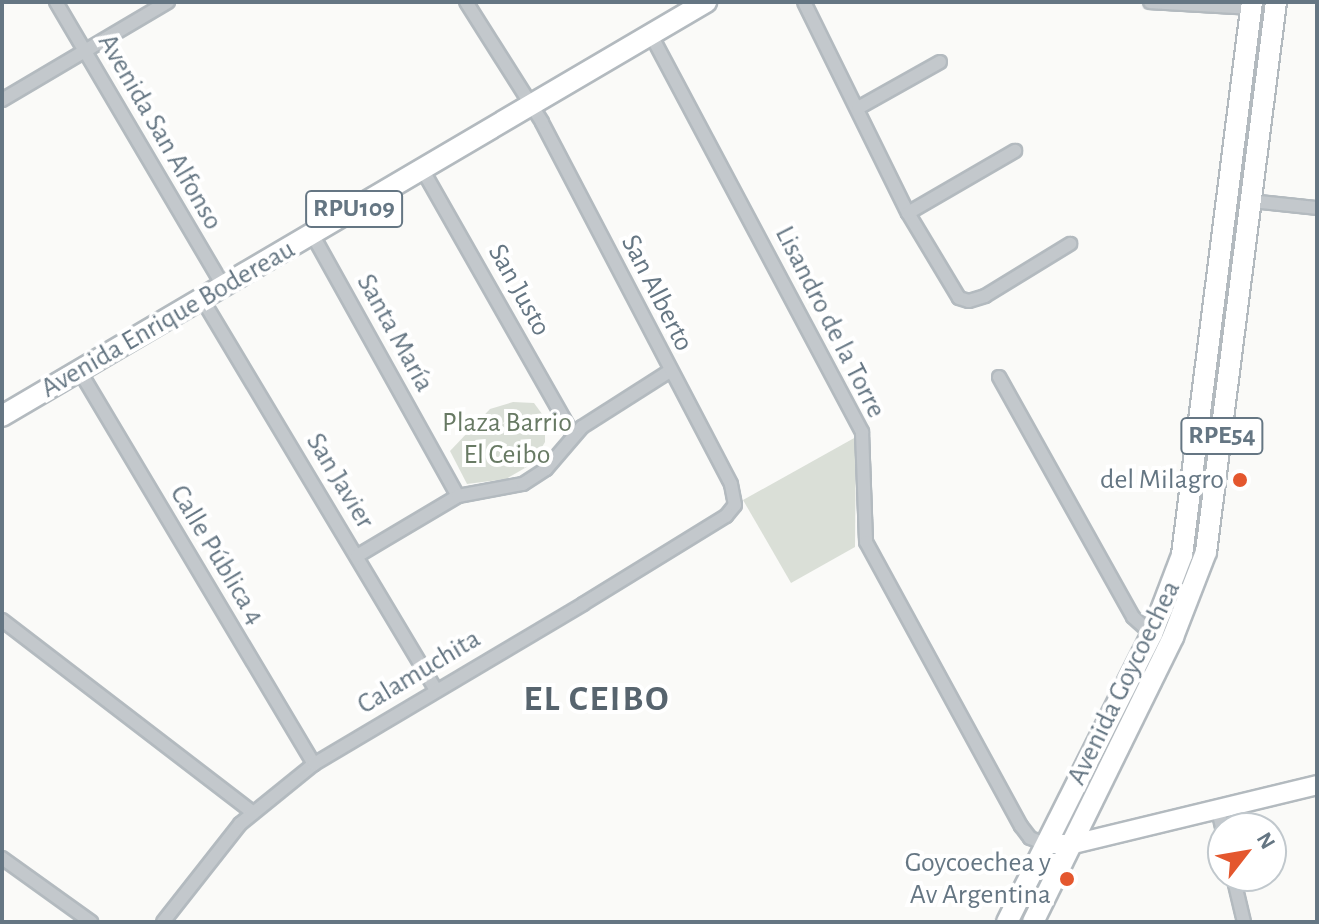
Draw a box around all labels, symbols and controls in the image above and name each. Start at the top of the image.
street label: Avenida San Alfonso [90,28,230,236]
road number: RPU109 [304,187,404,231]
street label: Lisandro de la Torre [767,221,893,423]
street label: San Alberto [613,229,701,357]
street label: Avenida Enrique Bodereau [35,233,301,405]
street label: San Justo [480,238,558,342]
street label: Santa María [349,268,441,398]
park label: Plaza Barrio El Ceibo [442,406,572,472]
road number: RPE54 [1180,414,1264,458]
street label: San Javier [298,427,382,535]
place label: del Milagro [1100,463,1224,497]
marker: del Milagro [1231,471,1249,489]
street label: Calle Pública 4 [162,479,272,631]
street label: Avenida Goycoechea [1060,575,1188,791]
street label: Calamuchita [351,622,487,722]
district label: EL CEIBO [524,678,670,722]
north arrow [1207,812,1287,892]
text: N [1252,828,1279,853]
place label: Goycoechea y Av Argentina [905,846,1051,912]
marker: Goycoechea y Av Argentina [1058,870,1076,888]

